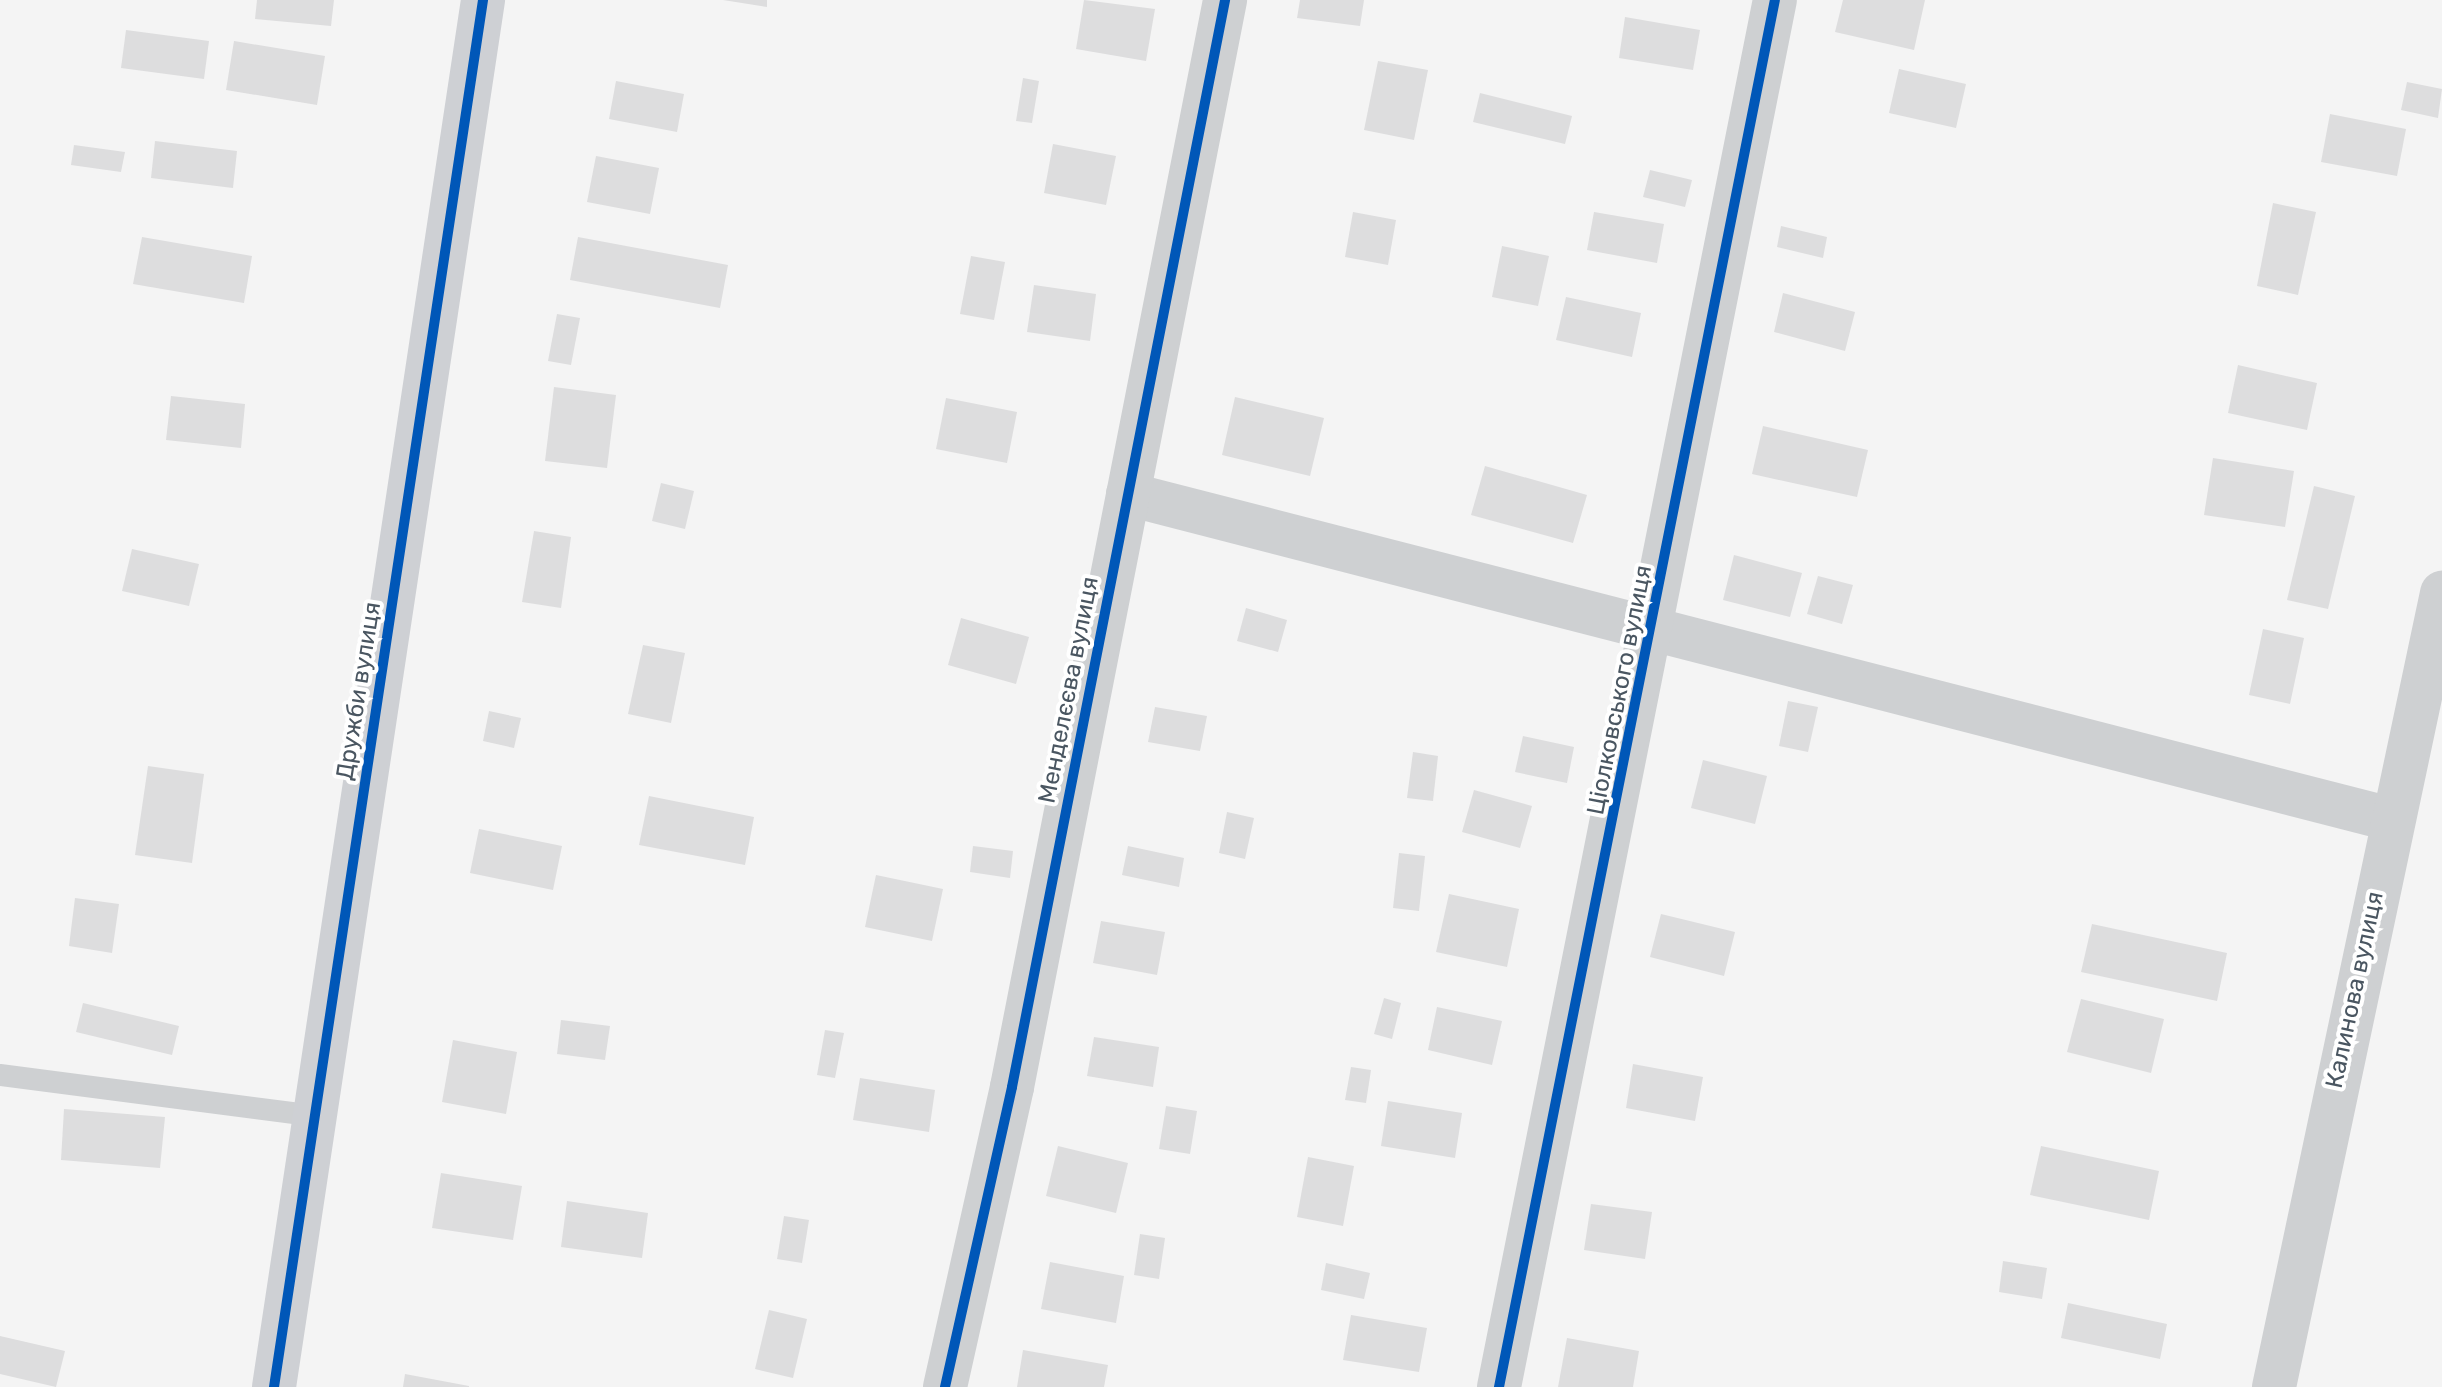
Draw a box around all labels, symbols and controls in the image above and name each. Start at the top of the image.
street label: Ціолковського вулиця [1582,563,1658,817]
street label: Менделєєва вулиця [1033,574,1105,806]
street label: Дружби вулиця [331,600,387,782]
street label: Калинова вулиця [2320,889,2390,1091]

